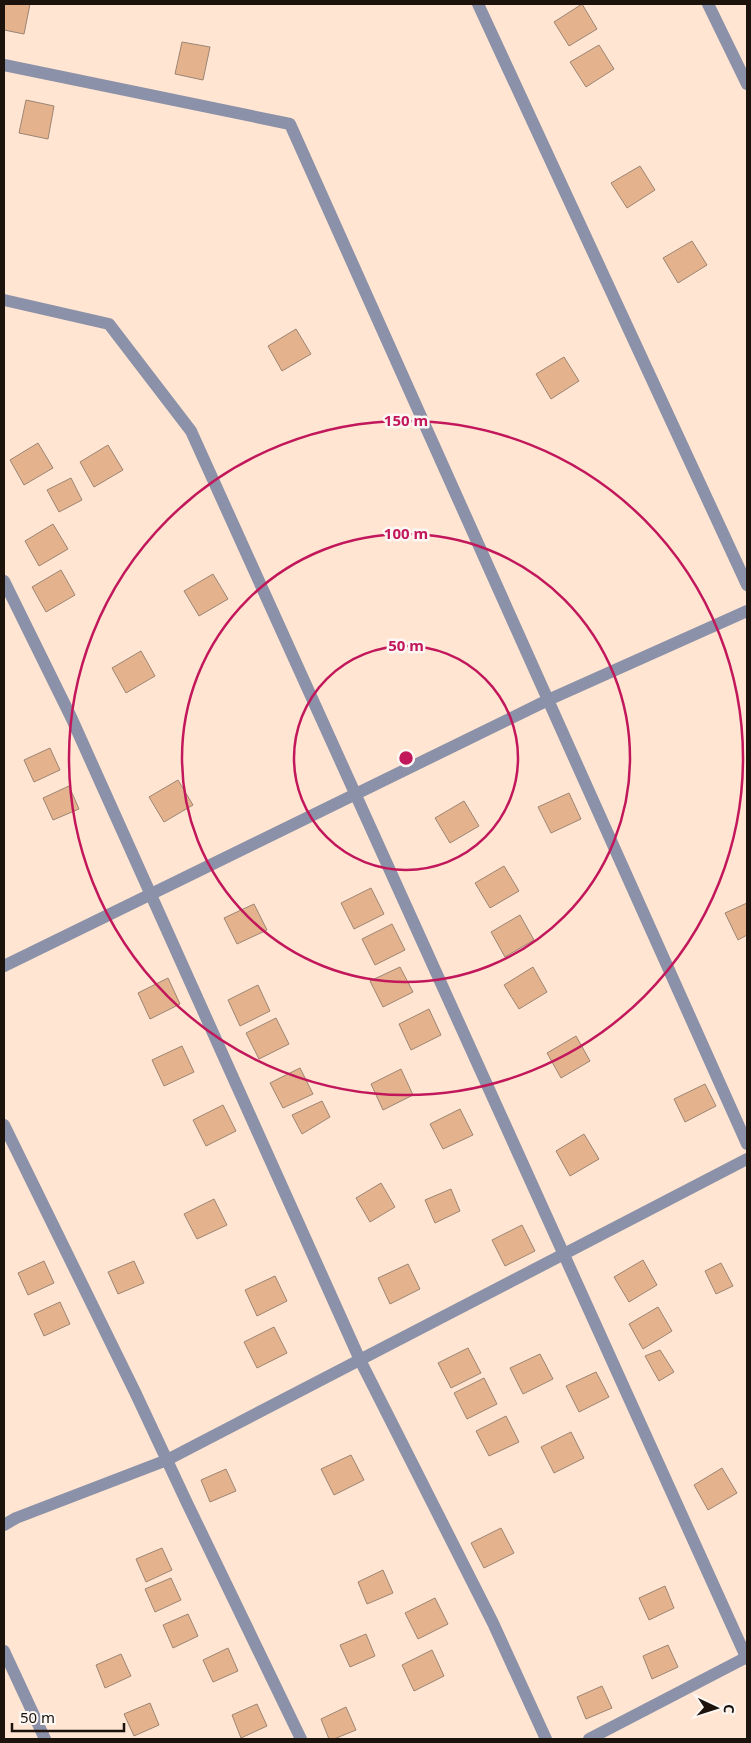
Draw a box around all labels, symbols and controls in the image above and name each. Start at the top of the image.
text: 150 m [384,410,428,430]
text: 100 m [384,523,428,543]
text: 50 m [388,635,424,655]
centre of rings [397,749,415,767]
north arrow [691,1683,741,1733]
scale bar [12,1700,125,1732]
text: С [720,1704,739,1714]
text: 50 m [20,1707,55,1727]

